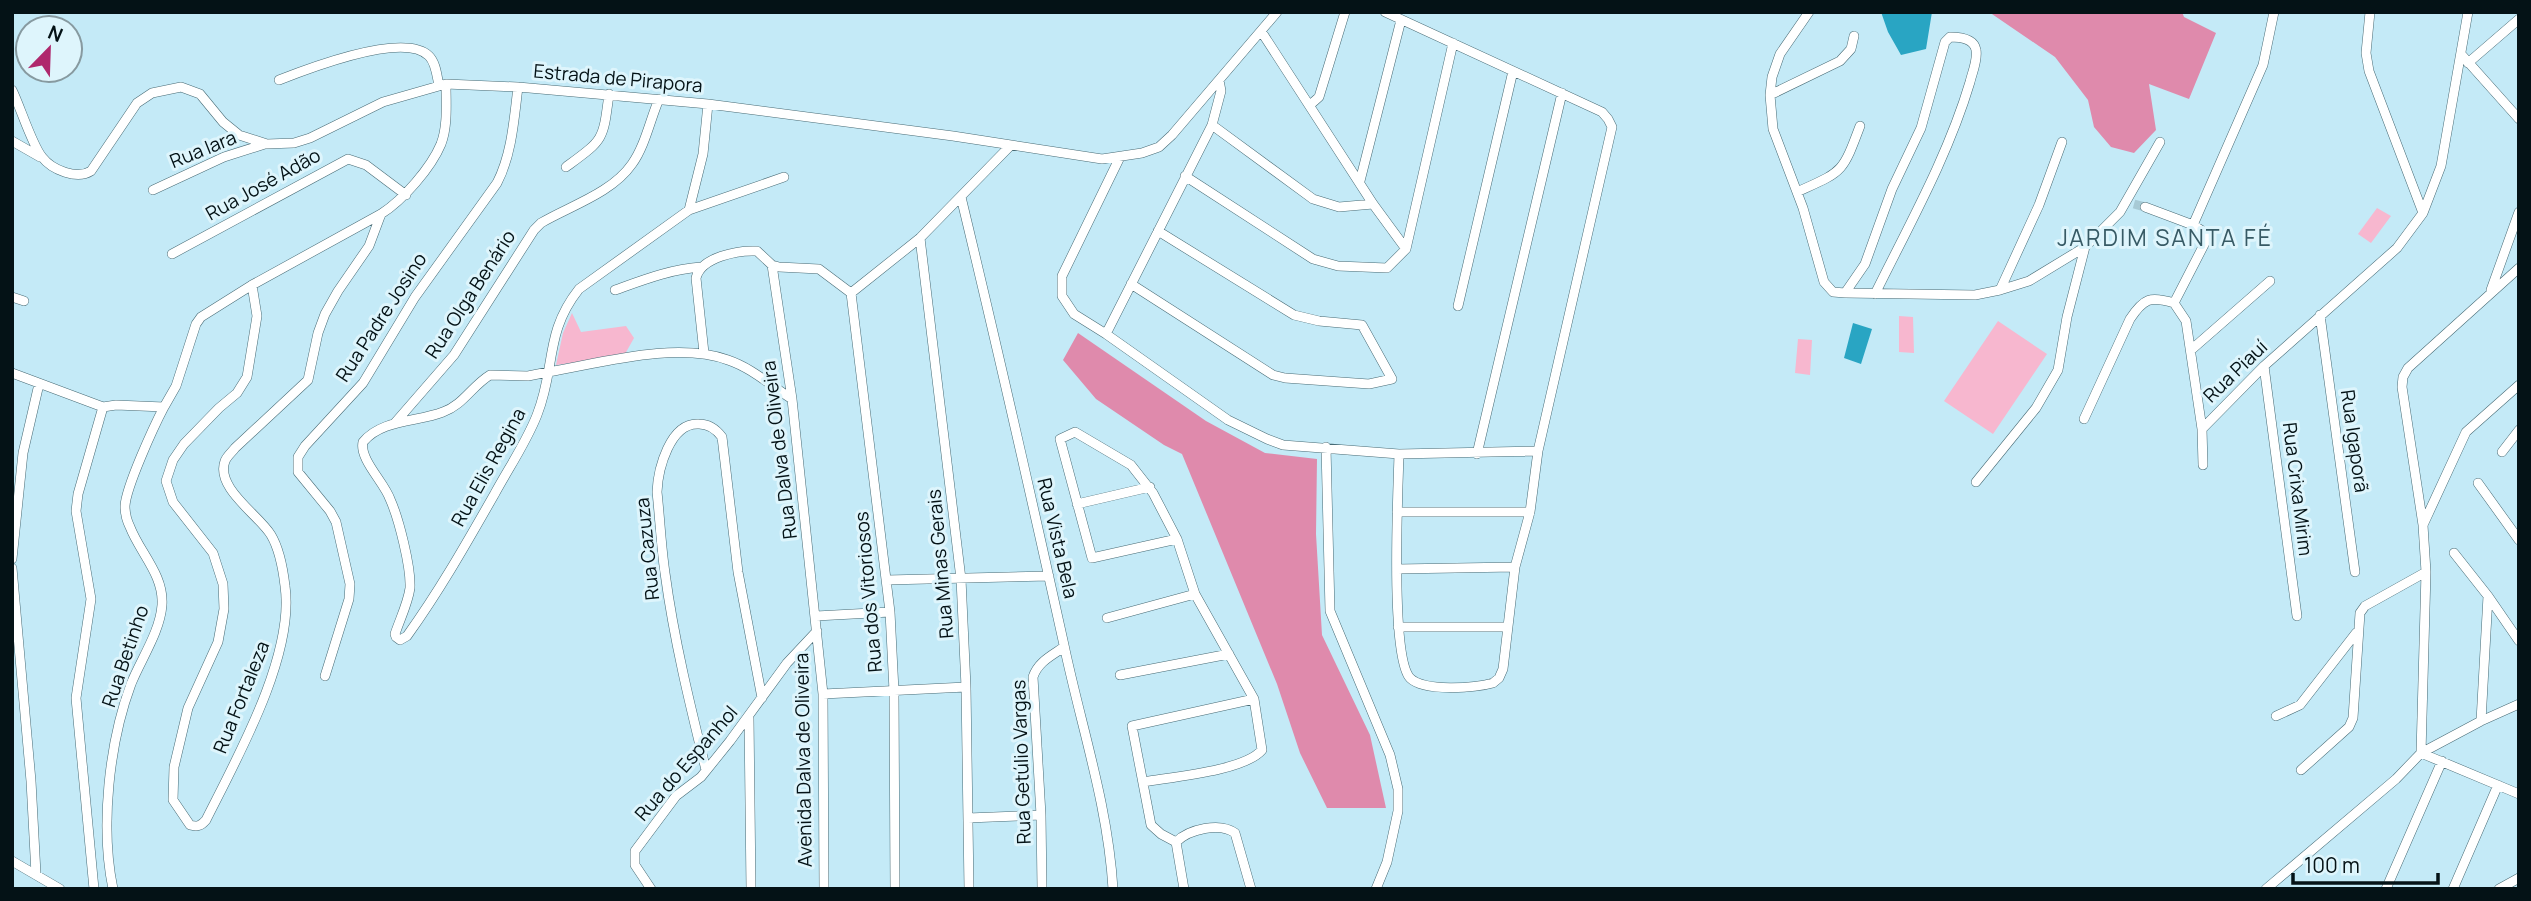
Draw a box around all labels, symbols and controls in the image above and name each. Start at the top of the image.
north arrow [14,14,84,84]
text: N [44,19,67,48]
street label: Estrada de Pirapora [532,58,704,98]
street label: Rua Iara [166,124,240,174]
street label: Rua José Adão [201,142,325,226]
district label: JARDIM SANTA FÉ [2057,221,2273,253]
street label: Rua Olga Benário [419,225,521,363]
street label: Rua Padre Josino [330,247,432,387]
street label: Rua Piauí [2197,334,2273,408]
street label: Rua Dalva de Oliveira [755,359,803,541]
street label: Rua Igaporã [2335,388,2375,494]
street label: Rua Elis Regina [445,403,531,531]
street label: Rua Crixa Mirim [2277,421,2319,557]
street label: Rua Vista Bela [1032,475,1084,601]
street label: Rua Minas Gerais [921,488,959,640]
street label: Rua Cazuza [629,496,665,602]
street label: Rua dos Vitoriosos [848,510,888,673]
street label: Rua Betinho [95,602,155,710]
street label: Rua Fortaleza [207,637,275,757]
street label: Avenida Dalva de Oliveira [788,653,818,867]
street label: Rua Getúlio Vargas [1005,679,1037,845]
street label: Rua do Espanhol [629,700,743,826]
scale bar [2293,842,2438,886]
text: 100 m [2304,851,2360,879]

